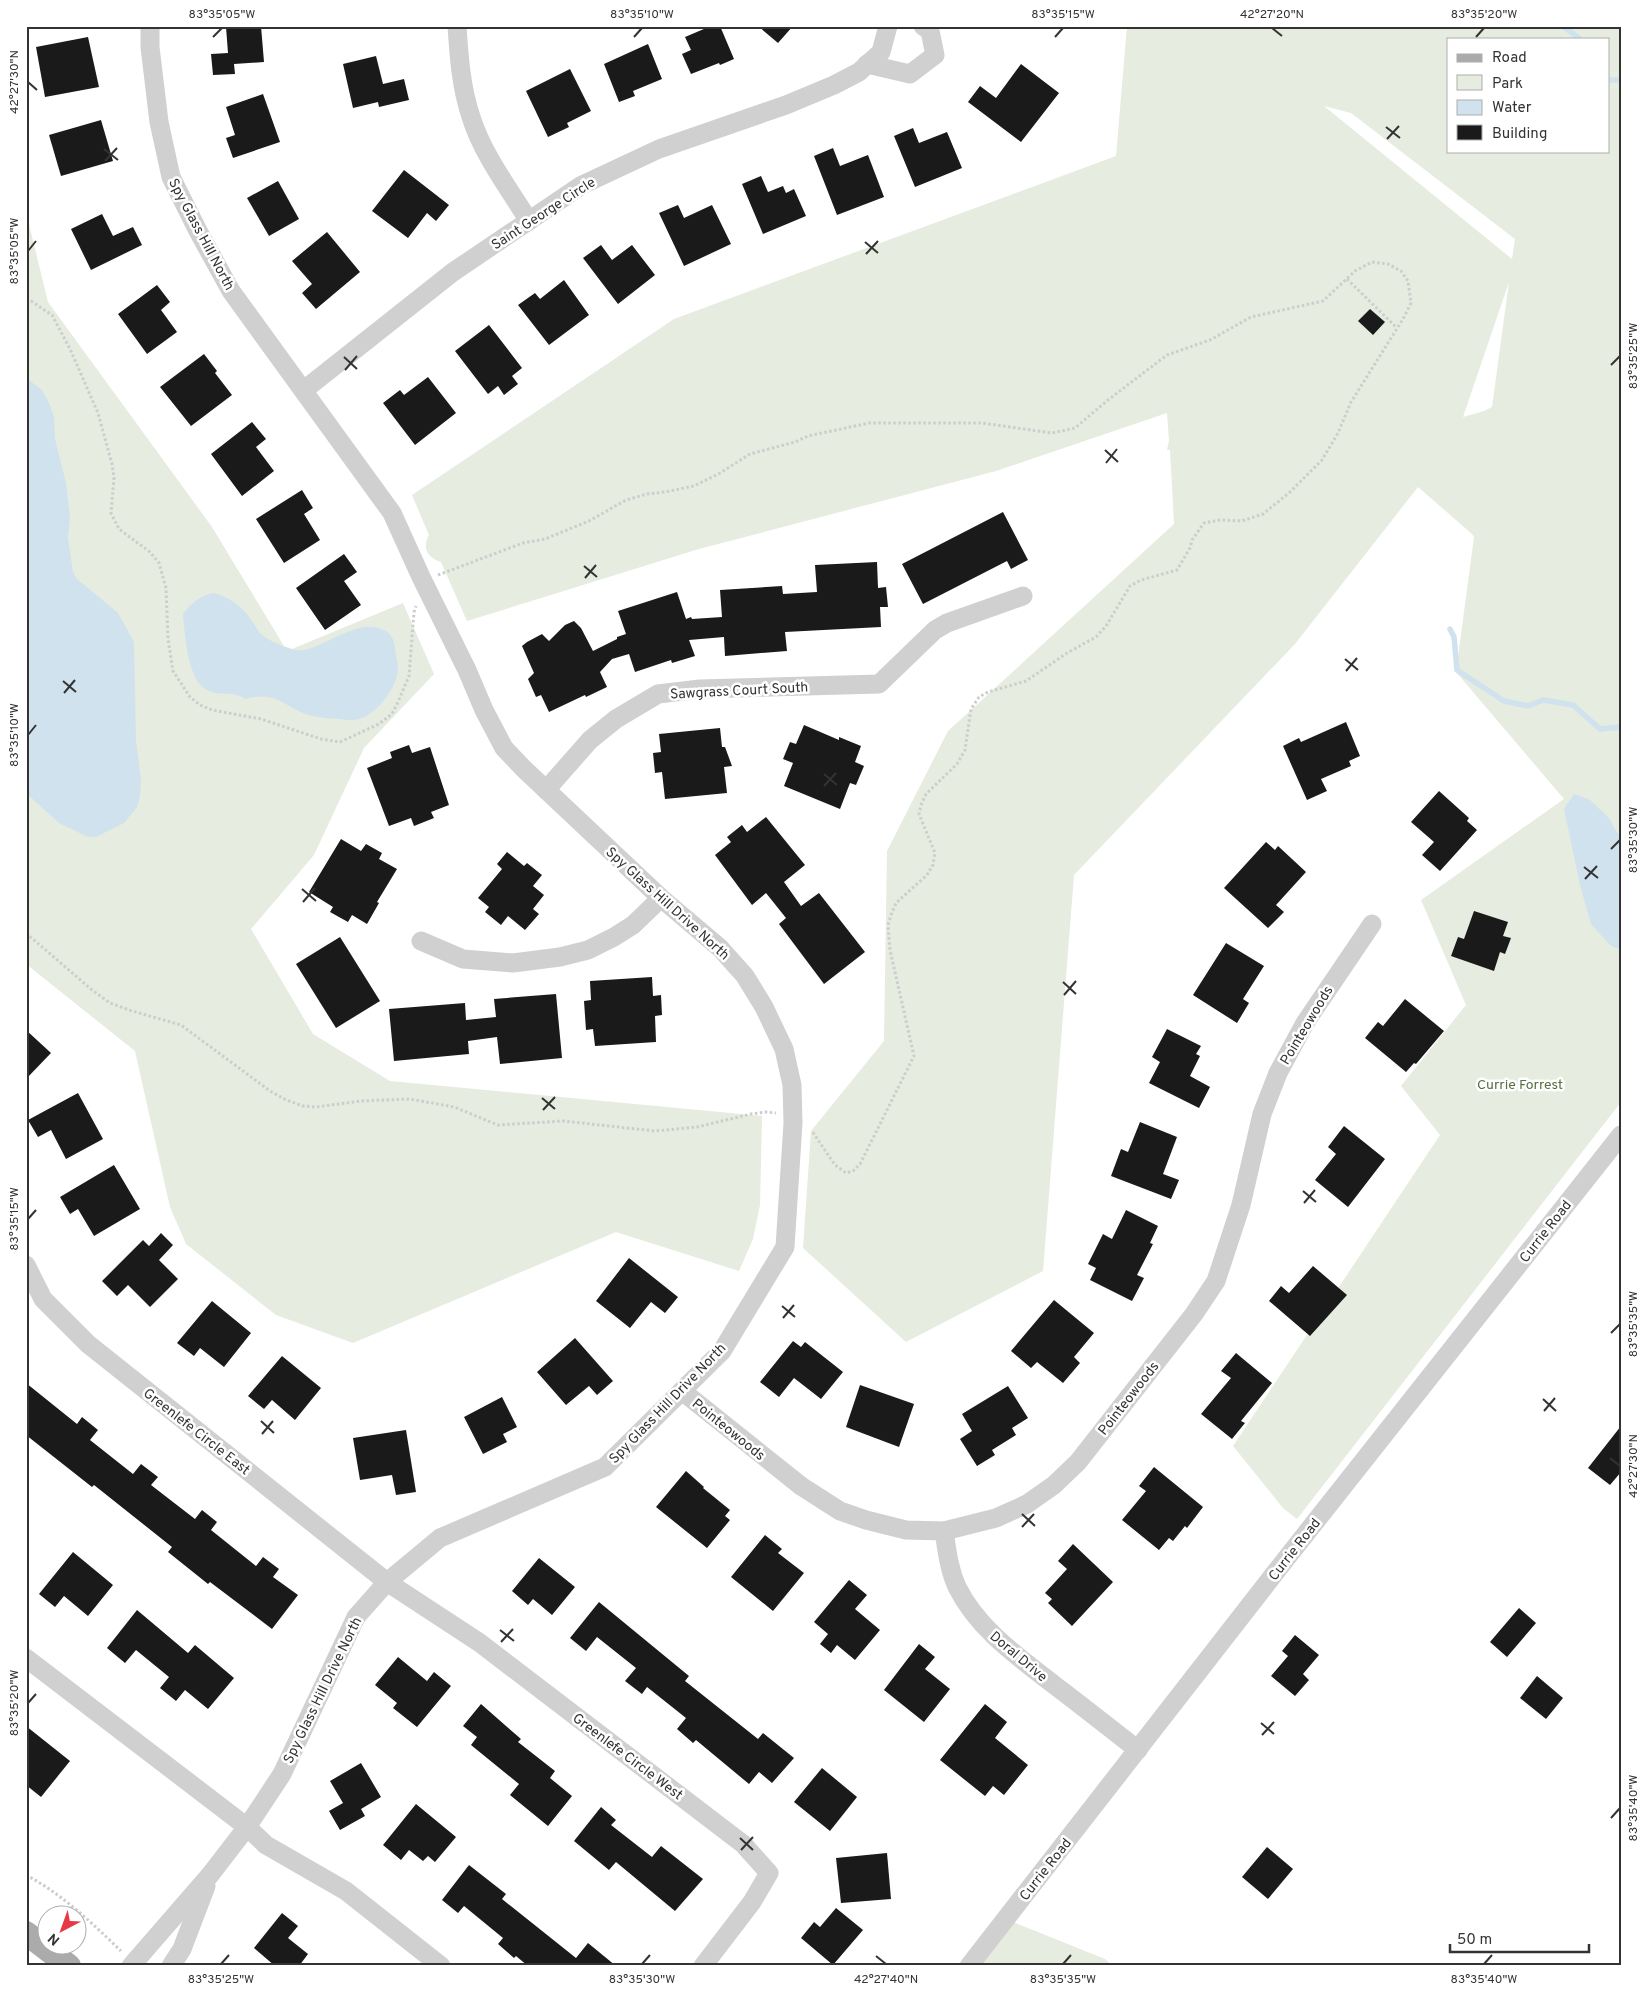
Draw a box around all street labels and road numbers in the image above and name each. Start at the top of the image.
street label: Saint George Circle [489,174,599,254]
street label: Spy Glass Hill North [164,176,237,294]
street label: Sawgrass Court South [670,679,809,704]
street label: Spy Glass Hill Drive North [602,844,732,964]
street label: Pointeowoods [1277,983,1337,1068]
street label: Currie Road [1517,1197,1576,1267]
street label: Spy Glass Hill Drive North [606,1340,730,1468]
street label: Pointeowoods [1095,1359,1163,1439]
street label: Greenlefe Circle East [139,1385,253,1479]
street label: Pointeowoods [688,1396,768,1465]
street label: Currie Road [1266,1515,1325,1585]
street label: Spy Glass Hill Drive North [280,1615,366,1767]
street label: Doral Drive [986,1628,1050,1686]
street label: Greenlefe Circle West [569,1710,686,1804]
street label: Currie Road [1017,1835,1076,1905]

